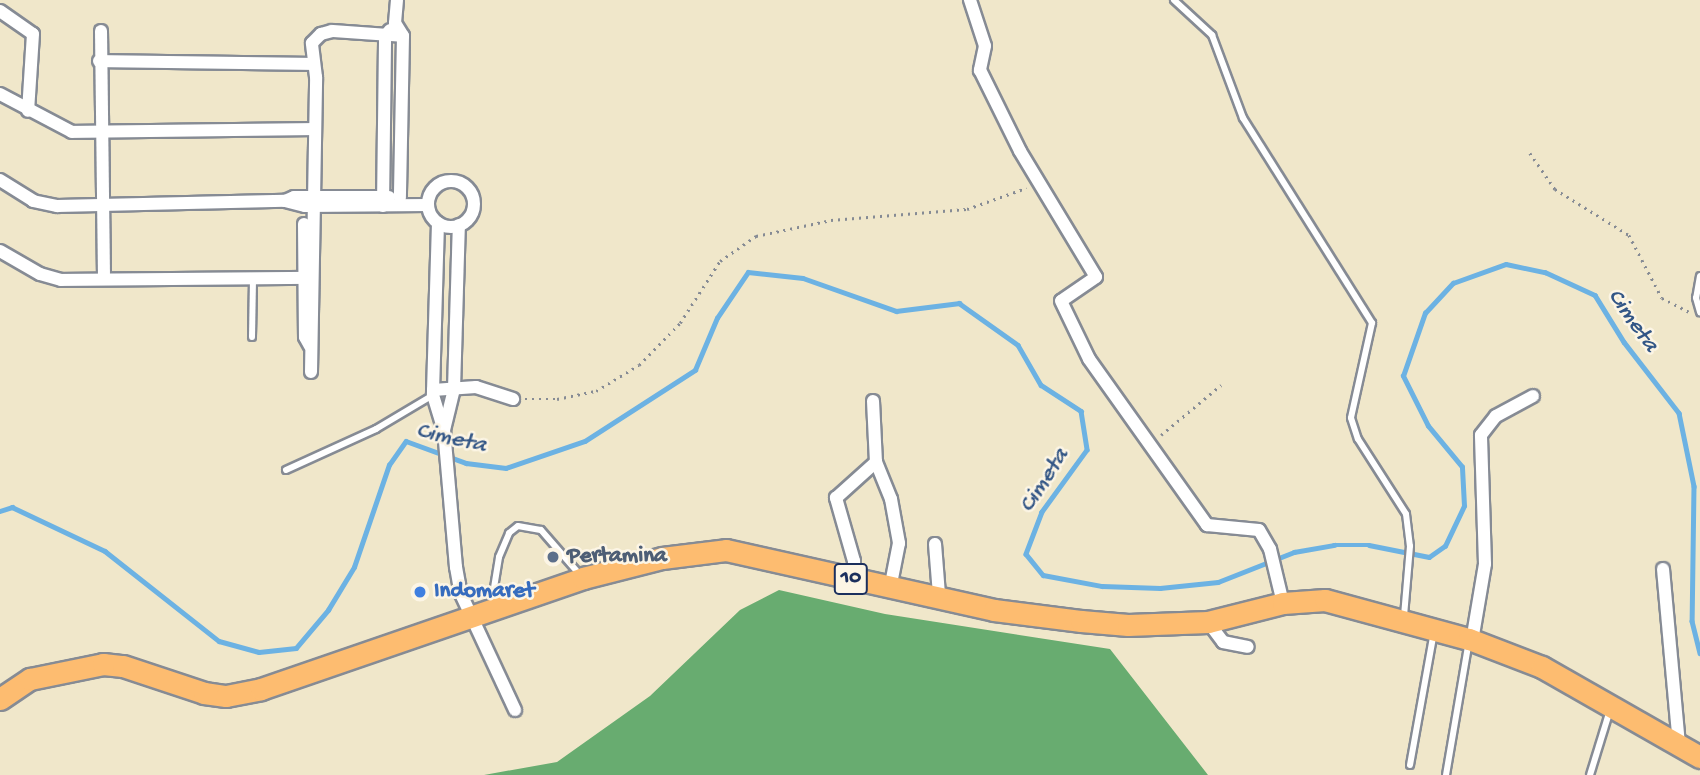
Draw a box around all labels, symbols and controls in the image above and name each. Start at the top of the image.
water label: Cimeta [1600,284,1664,358]
water label: Cimeta [413,417,489,461]
water label: Cimeta [1014,443,1076,519]
place label: Pertamina [567,543,667,571]
marker: Pertamina [545,549,561,565]
road number: 10 [834,562,868,596]
place label: Indomaret [434,578,534,606]
marker: Indomaret [412,584,428,600]

